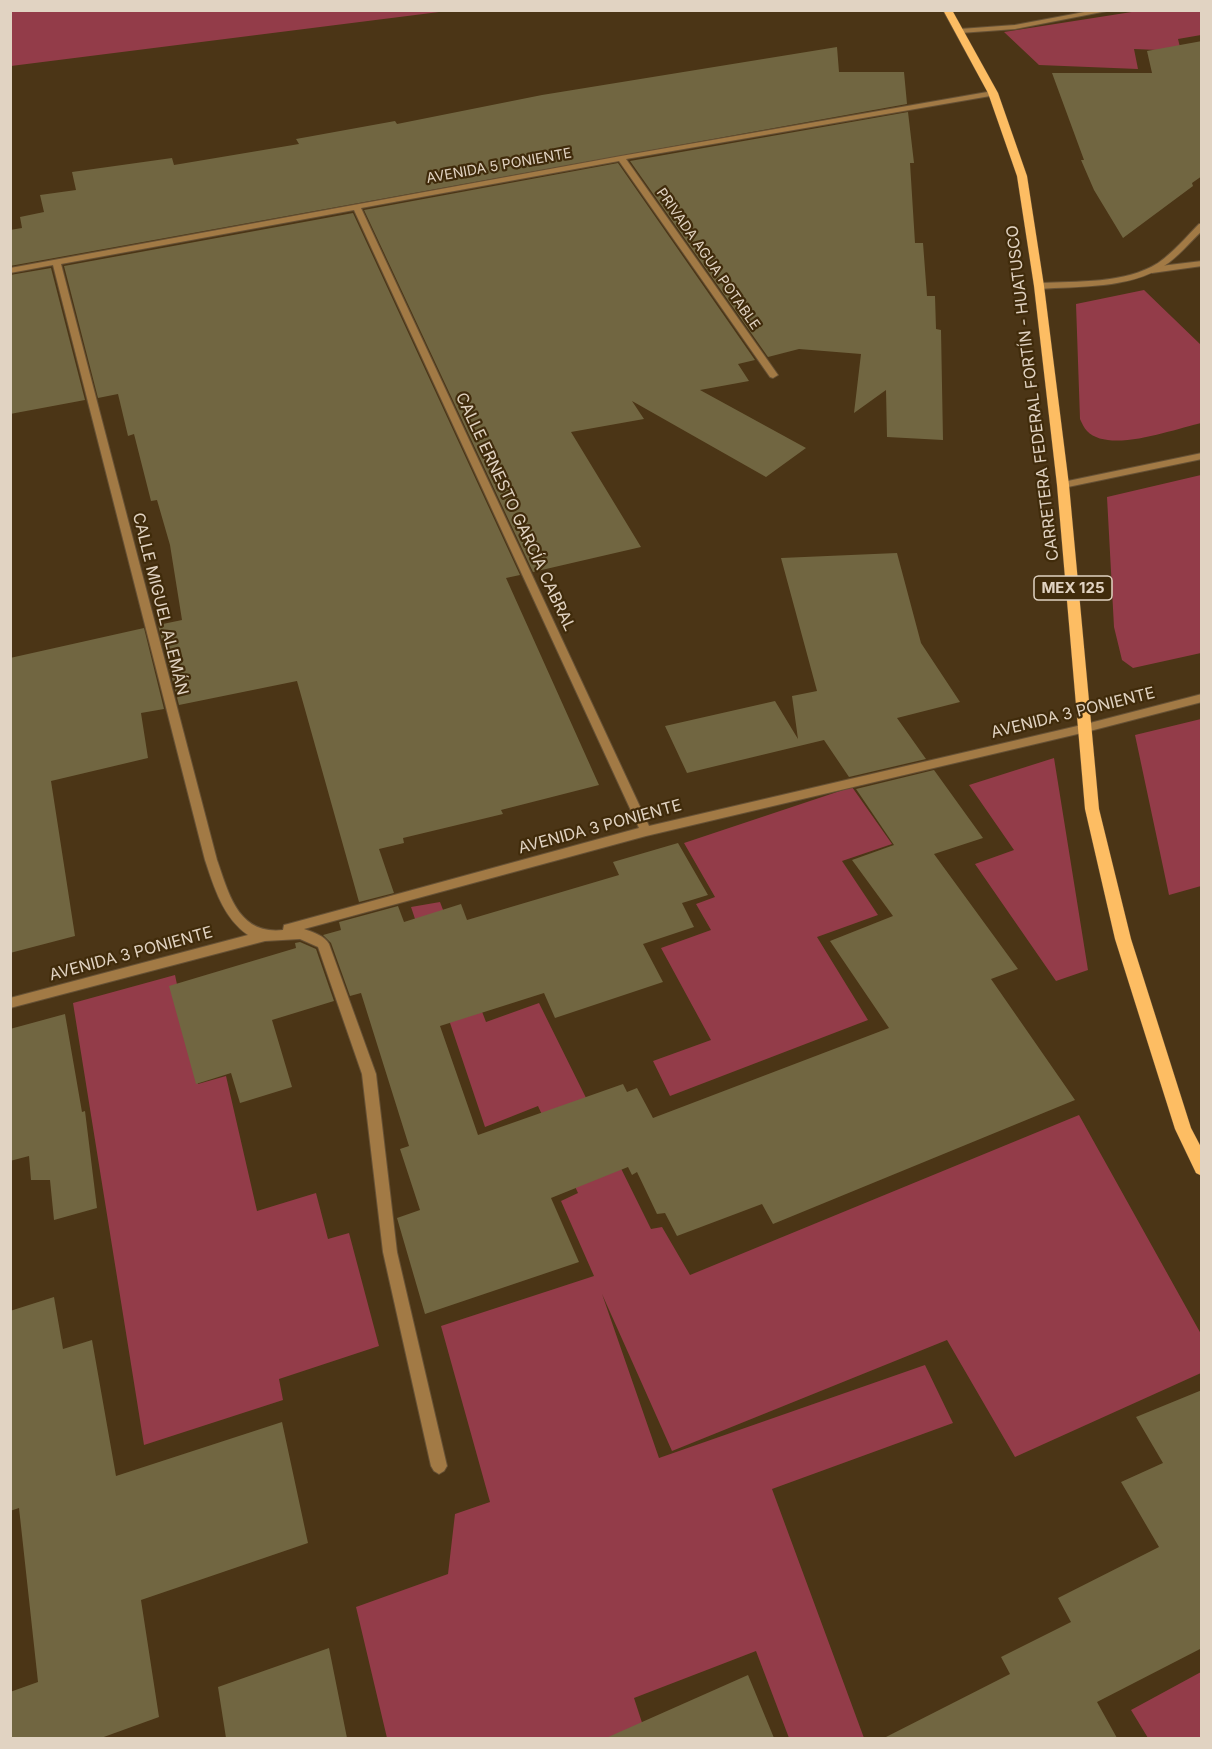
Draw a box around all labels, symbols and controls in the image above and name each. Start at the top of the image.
street label: AVENIDA 5 PONIENTE [425,145,573,187]
street label: PRIVADA AGUA POTABLE [653,185,763,333]
street label: CARRETERA FEDERAL FORTÍN - HUATUSCO [1003,224,1063,562]
street label: CALLE ERNESTO GARCÍA CABRAL [451,390,579,634]
street label: CALLE MIGUEL ALEMÁN [128,511,192,697]
road number: MEX 125 [1034,576,1112,600]
street label: AVENIDA 3 PONIENTE [989,683,1157,743]
street label: AVENIDA 3 PONIENTE [516,796,684,858]
street label: AVENIDA 3 PONIENTE [47,923,215,985]

